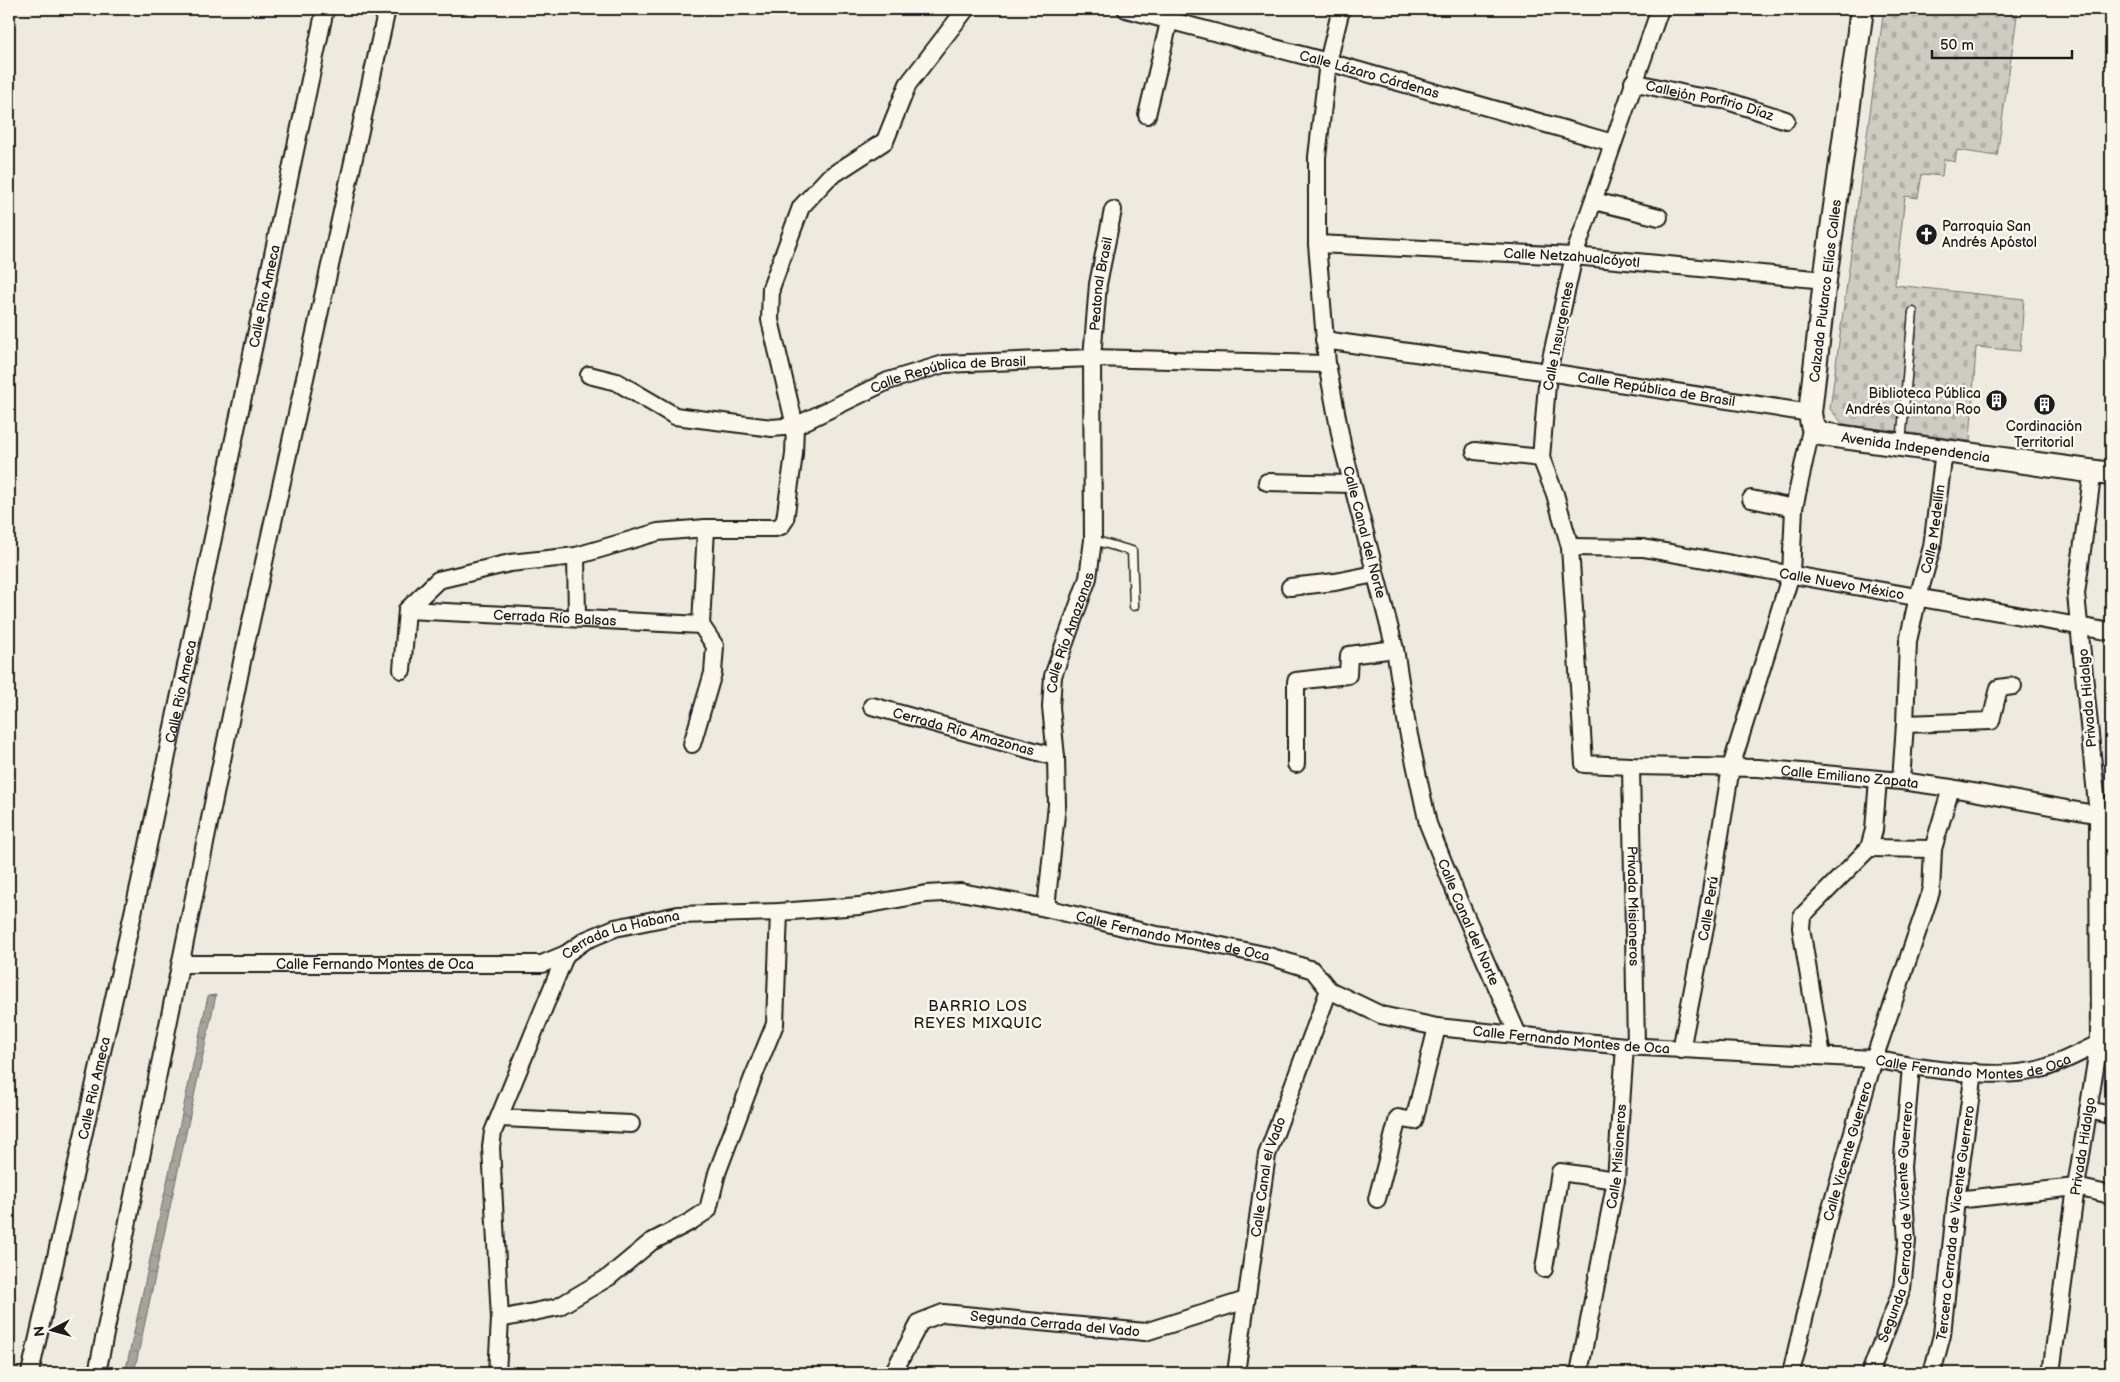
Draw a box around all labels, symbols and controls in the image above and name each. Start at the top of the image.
scale bar [1932,28,2072,60]
text: 50 m [1940,36,1974,55]
street label: Calle Lázaro Cárdenas [1298,47,1441,102]
street label: Callejón Porfirio Díaz [1644,77,1776,125]
street label: Calzada Plutarco Elías Calles [1806,199,1845,384]
place label: Parroquia San Andrés Apóstol [1942,218,2037,251]
church icon: Parroquia San Andrés Apóstol [1914,222,1938,246]
street label: Peatonal Brasil [1086,236,1116,331]
street label: Calle Rio Ameca [246,243,284,349]
street label: Calle Netzahualcóyotl [1503,245,1641,271]
street label: Calle Insurgentes [1540,280,1577,392]
street label: Calle República de Brasil [867,353,1026,397]
street label: Calle República de Brasil [1576,369,1736,410]
place label: Biblioteca Pública Andrés Quintana Roo [1845,385,1981,418]
building icon: Biblioteca Pública Andrés Quintana Roo [1985,389,2009,413]
building icon: Cordinación Territorial [2032,392,2056,416]
place label: Cordinación Territorial [2006,418,2082,451]
street label: Avenida Independencia [1840,429,1991,466]
street label: Calle Canal del Norte [1339,464,1390,600]
street label: Calle Medellín [1917,483,1949,576]
street label: Calle Nuevo México [1778,565,1906,604]
street label: Calle Río Amazonas [1044,572,1098,694]
street label: Cerrada Río Balsas [493,606,617,630]
street label: Calle Rio Ameca [162,638,200,745]
street label: Privada Hidalgo [2075,648,2100,748]
street label: Cerrada Río Amazonas [891,704,1036,760]
street label: Calle Emiliano Zapata [1780,762,1920,792]
street label: Privada Misioneros [1623,846,1643,966]
street label: Calle Canal del Norte [1434,856,1503,988]
street label: Calle Perú [1694,875,1722,943]
street label: Cerrada La Habana [559,907,681,963]
street label: Calle Fernando Montes de Oca [1074,908,1271,965]
street label: Calle Fernando Montes de Oca [276,956,474,973]
district label: BARRIO LOS REYES MIXQUIC [913,997,1043,1033]
street label: Calle Fernando Montes de Oca [1472,1023,1670,1057]
street label: Calle Rio Ameca [75,1035,114,1141]
street label: Calle Fernando Montes de Oca [1874,1050,2074,1083]
street label: Calle Vicente Guerrero [1820,1079,1876,1223]
street label: Privada Hidalgo [2067,1096,2099,1197]
street label: Segunda Cerrada de Vicente Guerrero [1874,1100,1917,1345]
street label: Calle Misioneros [1603,1103,1630,1210]
street label: Tercera Cerrada de Vicente Guerrero [1933,1104,1978,1343]
street label: Calle Canal el Vado [1247,1114,1290,1238]
north arrow [28,1304,78,1354]
street label: Segunda Cerrada del Vado [969,1308,1141,1340]
text: N [31,1325,49,1337]

